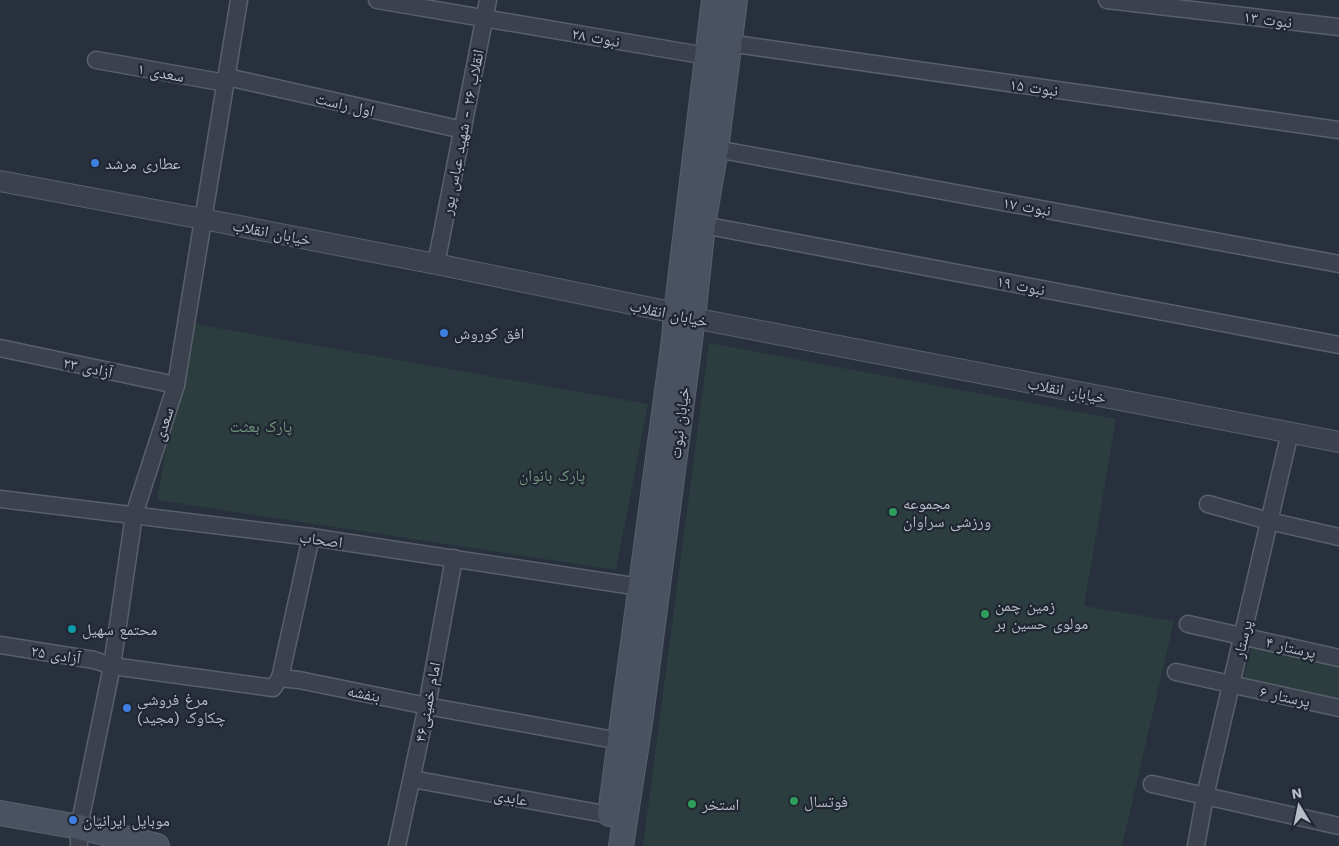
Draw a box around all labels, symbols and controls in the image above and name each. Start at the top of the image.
street label: نبوت ۱۳ [1243,7,1293,32]
street label: نبوت ۲۸ [570,24,622,51]
street label: انقلاب ۲۶ - شهید عباس پور [437,48,489,218]
street label: سعدی ۱ [136,59,186,87]
street label: نبوت ۱۵ [1008,75,1059,100]
street label: اول راست [313,88,376,121]
place label: عطاری مرشد [105,154,181,174]
marker: عطاری مرشد [89,157,101,169]
street label: نبوت ۱۷ [1001,193,1053,220]
street label: خیابان انقلاب [231,216,313,250]
street label: نبوت ۱۹ [995,272,1047,299]
street label: خیابان انقلاب [628,296,710,332]
place label: افق کوروش [454,324,524,344]
marker: افق کوروش [438,327,450,339]
street label: آزادی ۲۳ [61,353,115,383]
street label: خیابان انقلاب [1026,374,1108,408]
street label: خیابان نبوت [666,386,694,460]
street label: سعدی [149,405,179,444]
park label: پارک بعثت [230,417,293,436]
park label: پارک بانوان [519,466,585,486]
place label: مجموعه ورزشی سراوان [903,494,991,532]
marker: مجموعه ورزشی سراوان [887,506,899,518]
street label: اصحاب [298,527,344,552]
place label: زمین چمن مولوی حسین بر [994,596,1088,634]
marker: زمین چمن مولوی حسین بر [979,608,991,620]
street label: پرستار [1229,618,1256,661]
place label: محتمع سهیل [82,620,157,640]
marker: محتمع سهیل [66,623,78,635]
street label: پرستار ۴ [1264,632,1318,663]
street label: آزادی ۲۵ [30,641,83,669]
street label: امام خمینی۴۶ [410,661,446,744]
street label: بنفشه [346,681,382,706]
street label: پرستار ۶ [1258,682,1312,711]
place label: مرغ فروشی چکاوک (مجید) [137,690,226,727]
marker: مرغ فروشی چکاوک (مجید) [121,702,133,714]
north arrow [1274,781,1324,831]
text: N [1290,784,1303,802]
street label: عابدی [492,785,529,811]
place label: فوتسال [804,792,848,812]
place label: استخر [701,795,739,814]
marker: فوتسال [788,795,800,807]
marker: استخر [686,798,698,810]
place label: موبایل ایرانیان [83,811,170,831]
marker: موبایل ایرانیان [67,814,79,826]

